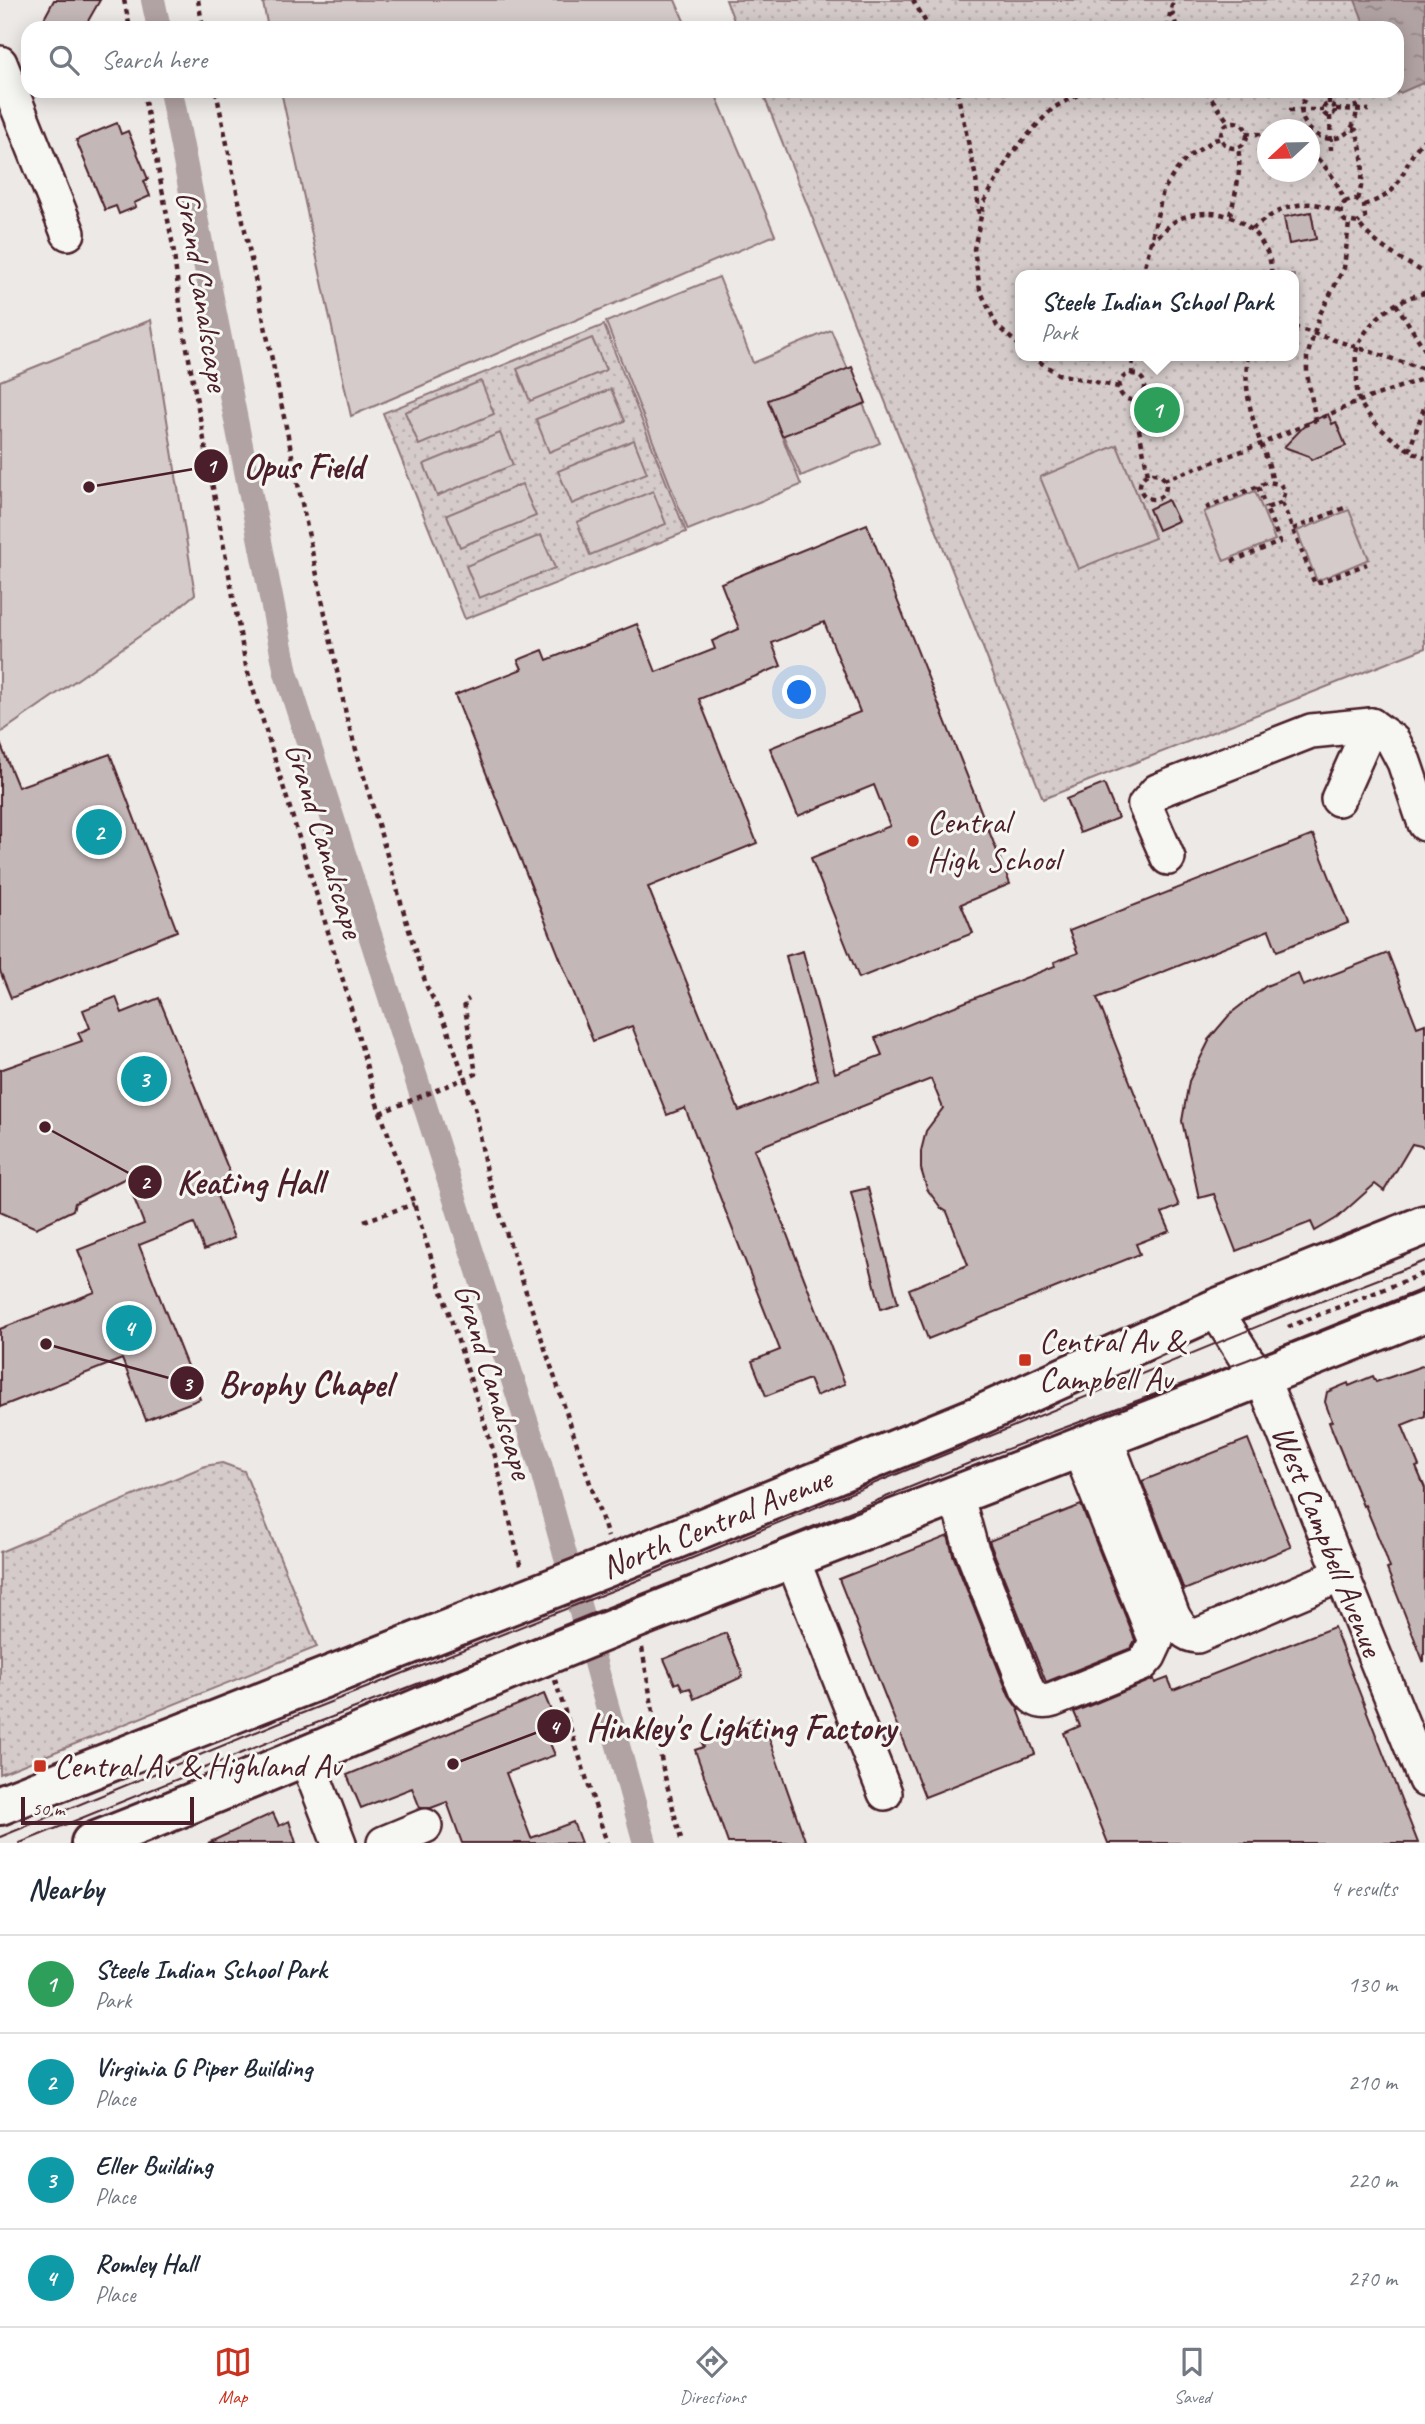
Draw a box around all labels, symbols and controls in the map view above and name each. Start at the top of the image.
search box [21,21,1404,98]
icon: search [45,41,83,79]
text: Search here [101,43,207,76]
north arrow [1257,119,1320,182]
street label: Grand Canalscape [166,188,240,396]
popup [1015,270,1299,361]
text: Steele Indian School Park [1041,285,1273,318]
text: Park [1041,318,1078,347]
pin: 1 [1134,384,1180,436]
callout: Opus Field [194,438,377,494]
text: Opus Field [243,444,369,489]
text: 1 [206,453,218,479]
your location [782,675,816,709]
street label: Grand Canalscape [275,737,375,945]
place label: Central High School [927,801,1065,881]
pin: 2 [76,806,122,858]
marker: Central High School [905,833,921,849]
pin: 3 [121,1053,167,1105]
callout: Keating Hall [128,1154,337,1210]
text: Keating Hall [177,1160,330,1205]
text: 2 [140,1169,152,1195]
street label: Grand Canalscape [444,1278,544,1486]
pin: 4 [106,1302,152,1354]
place label: Central Av & Campbell Av [1039,1320,1187,1400]
marker: Central Av & Campbell Av [1017,1352,1033,1368]
callout: Brophy Chapel [169,1355,406,1411]
text: Brophy Chapel [218,1362,398,1407]
text: 3 [182,1371,194,1397]
street label: West Campbell Avenue [1262,1419,1394,1664]
street label: North Central Avenue [595,1456,840,1588]
callout: Hinkley's Lighting Factory [537,1698,910,1754]
text: Hinkley's Lighting Factory [586,1705,899,1750]
text: 4 [549,1714,561,1740]
place label: Central Av & Highland Av [54,1745,344,1787]
marker: Central Av & Highland Av [32,1758,48,1774]
scale bar [21,1794,194,1826]
text: 50 m [32,1797,64,1821]
text: Nearby [28,1870,104,1908]
text: 4 results [1330,1874,1397,1903]
text: Steele Indian School Park [95,1953,326,1986]
text: 1 [46,1970,56,1999]
text: 130 m [1348,1970,1397,1999]
text: Park [95,1986,131,2015]
text: Virginia G Piper Building [95,2051,312,2084]
text: 2 [46,2068,56,2097]
text: 210 m [1348,2068,1397,2097]
text: Place [95,2084,135,2113]
text: Eller Building [95,2149,212,2182]
text: 3 [46,2166,56,2195]
text: 220 m [1348,2166,1397,2195]
text: Place [95,2182,135,2211]
text: Romley Hall [95,2247,197,2280]
text: 4 [46,2264,56,2293]
text: 270 m [1348,2264,1397,2293]
text: Place [95,2280,135,2309]
tab: Map [214,2343,252,2409]
tab: Directions [679,2343,746,2409]
tab: Saved [1173,2343,1211,2409]

